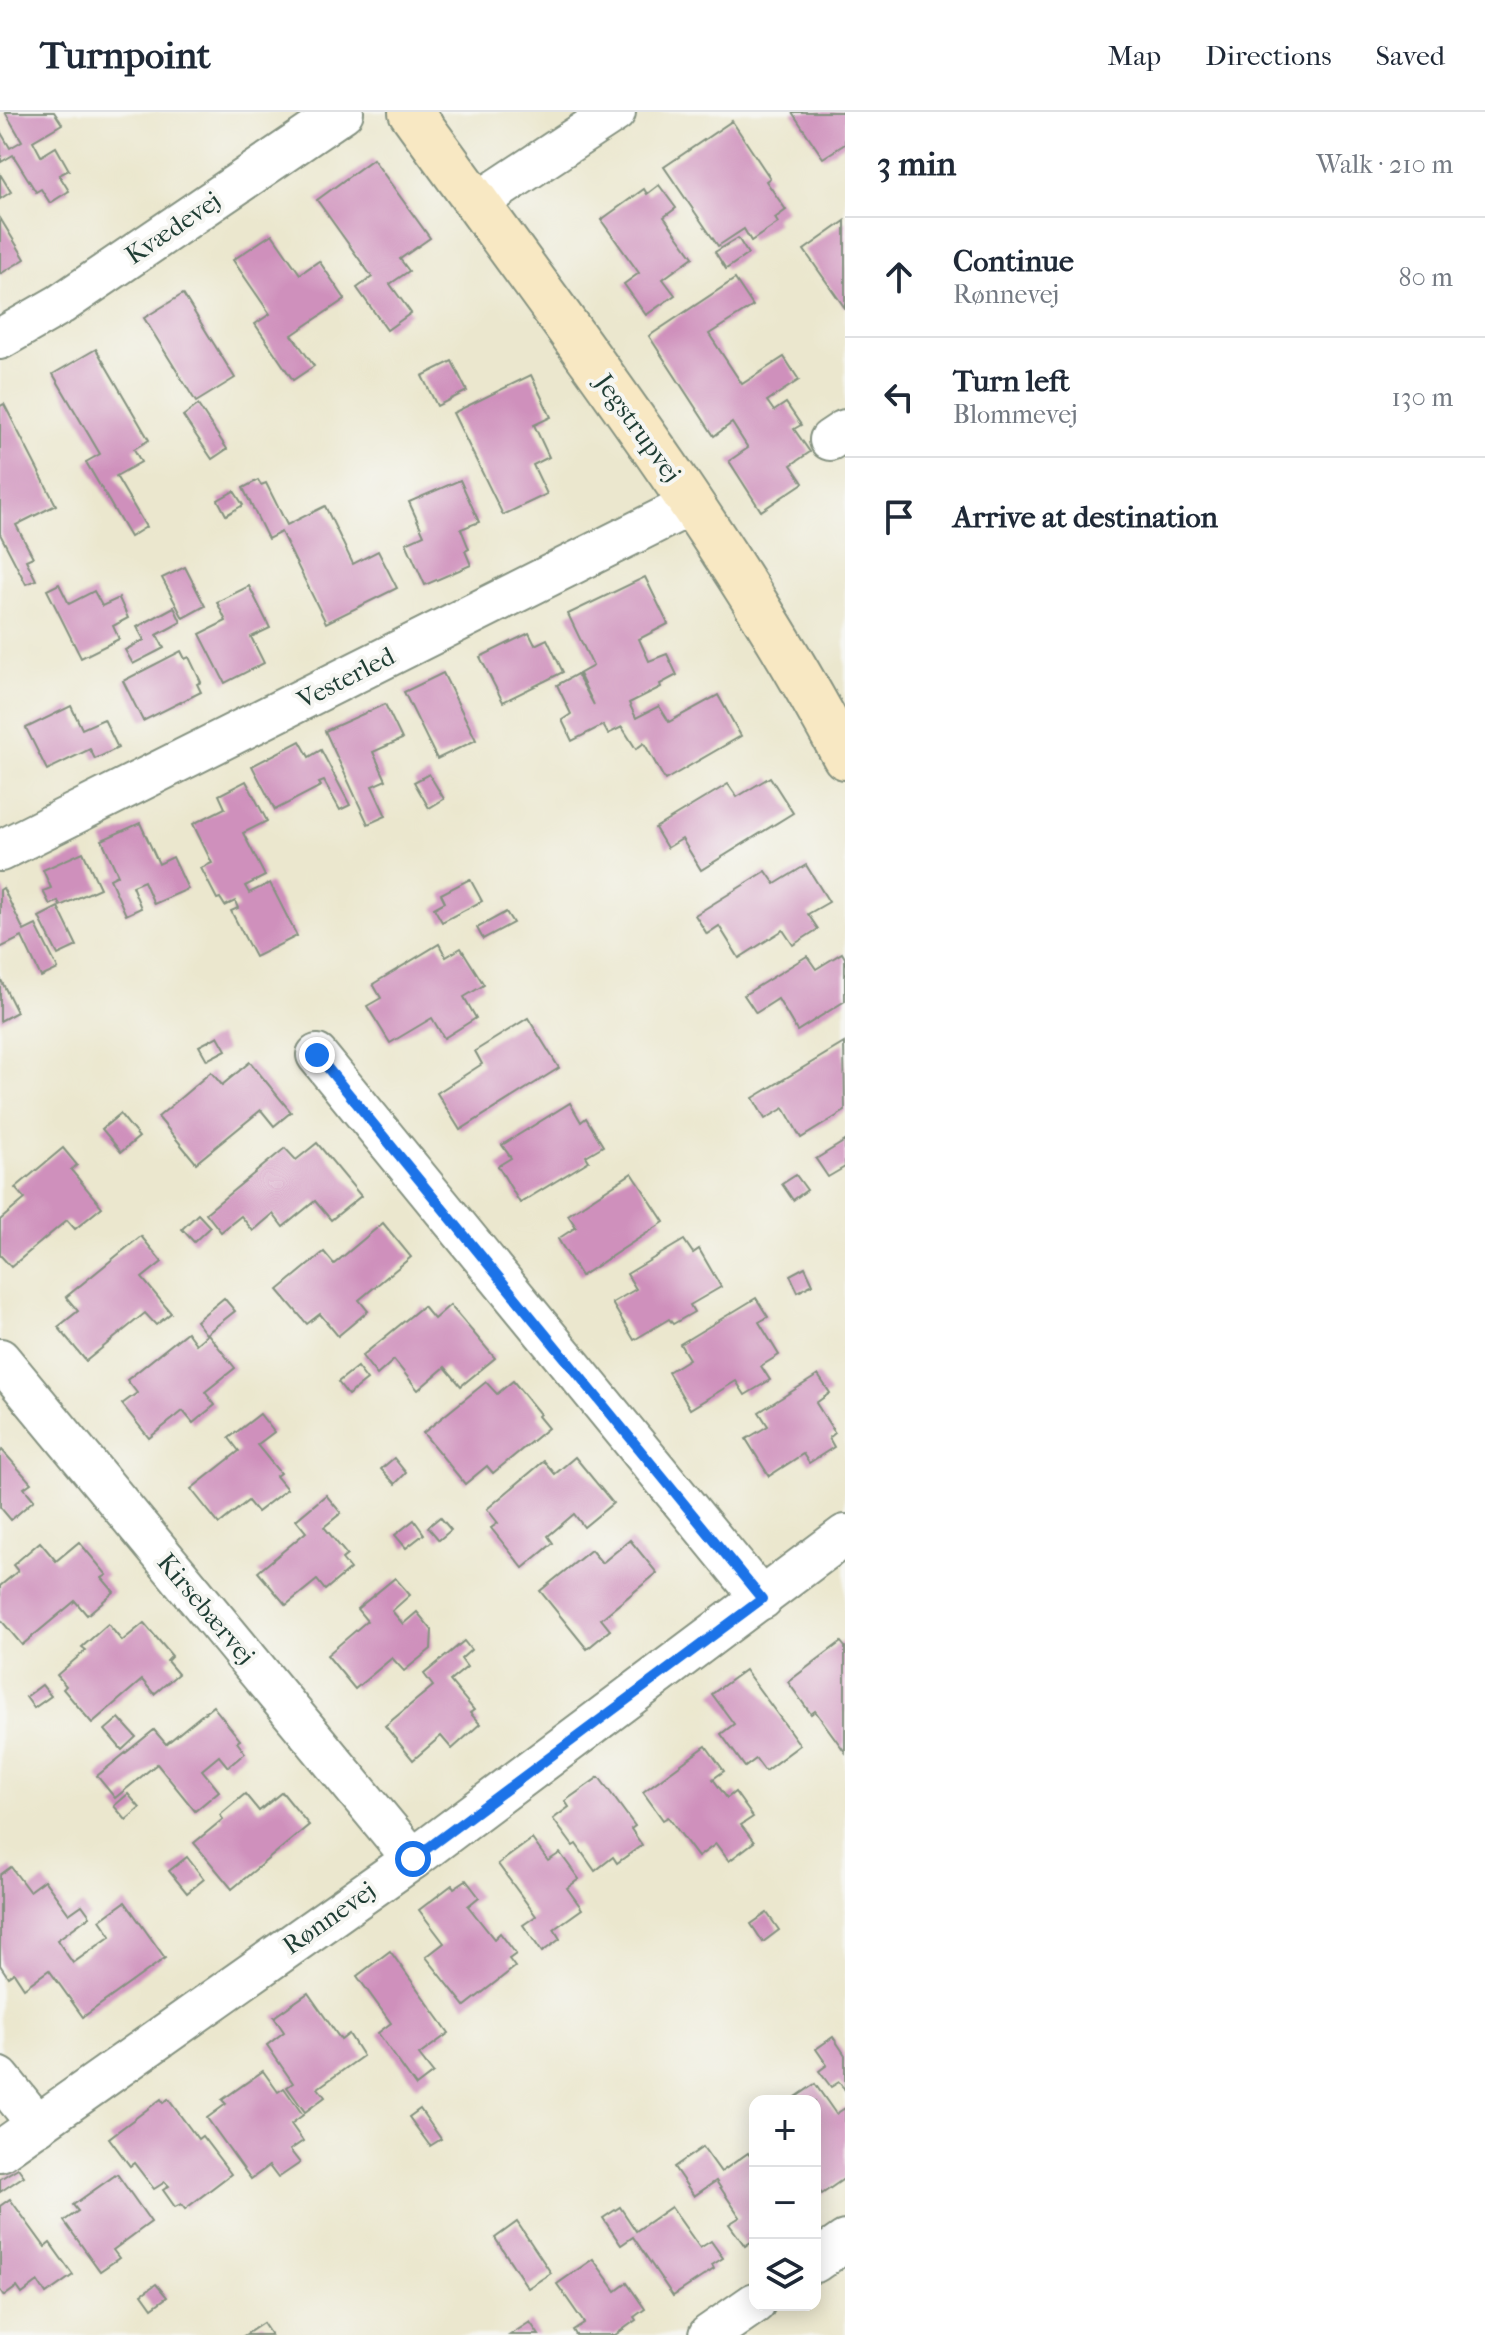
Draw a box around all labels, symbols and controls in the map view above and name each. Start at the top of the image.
text: Turnpoint [40,33,211,78]
text: Map [1108,39,1161,72]
text: Directions [1205,39,1332,72]
text: Saved [1376,39,1445,72]
text: 3 min [877,144,956,184]
text: Walk · 210 m [1316,149,1453,180]
street label: Kvædevej [119,185,227,271]
text: Continue [953,244,1074,279]
icon: ahead [877,255,921,299]
text: 80 m [1398,262,1453,293]
text: Rønnevej [953,279,1059,310]
text: Turn left [953,364,1070,399]
street label: Jegstrupvej [587,366,688,488]
icon: left [877,375,921,419]
text: 130 m [1392,382,1453,413]
text: Blommevej [953,399,1078,430]
icon: arrive [877,495,921,539]
text: Arrive at destination [953,500,1218,535]
street label: Vesterled [291,640,401,716]
route end [299,1037,335,1073]
street label: Kirsebærvej [151,1547,261,1671]
route start [395,1841,431,1877]
street label: Rønnevej [277,1875,381,1961]
map controls [749,2095,821,2311]
button: + [749,2095,821,2167]
button: − [749,2167,821,2239]
button: layers [749,2239,821,2311]

